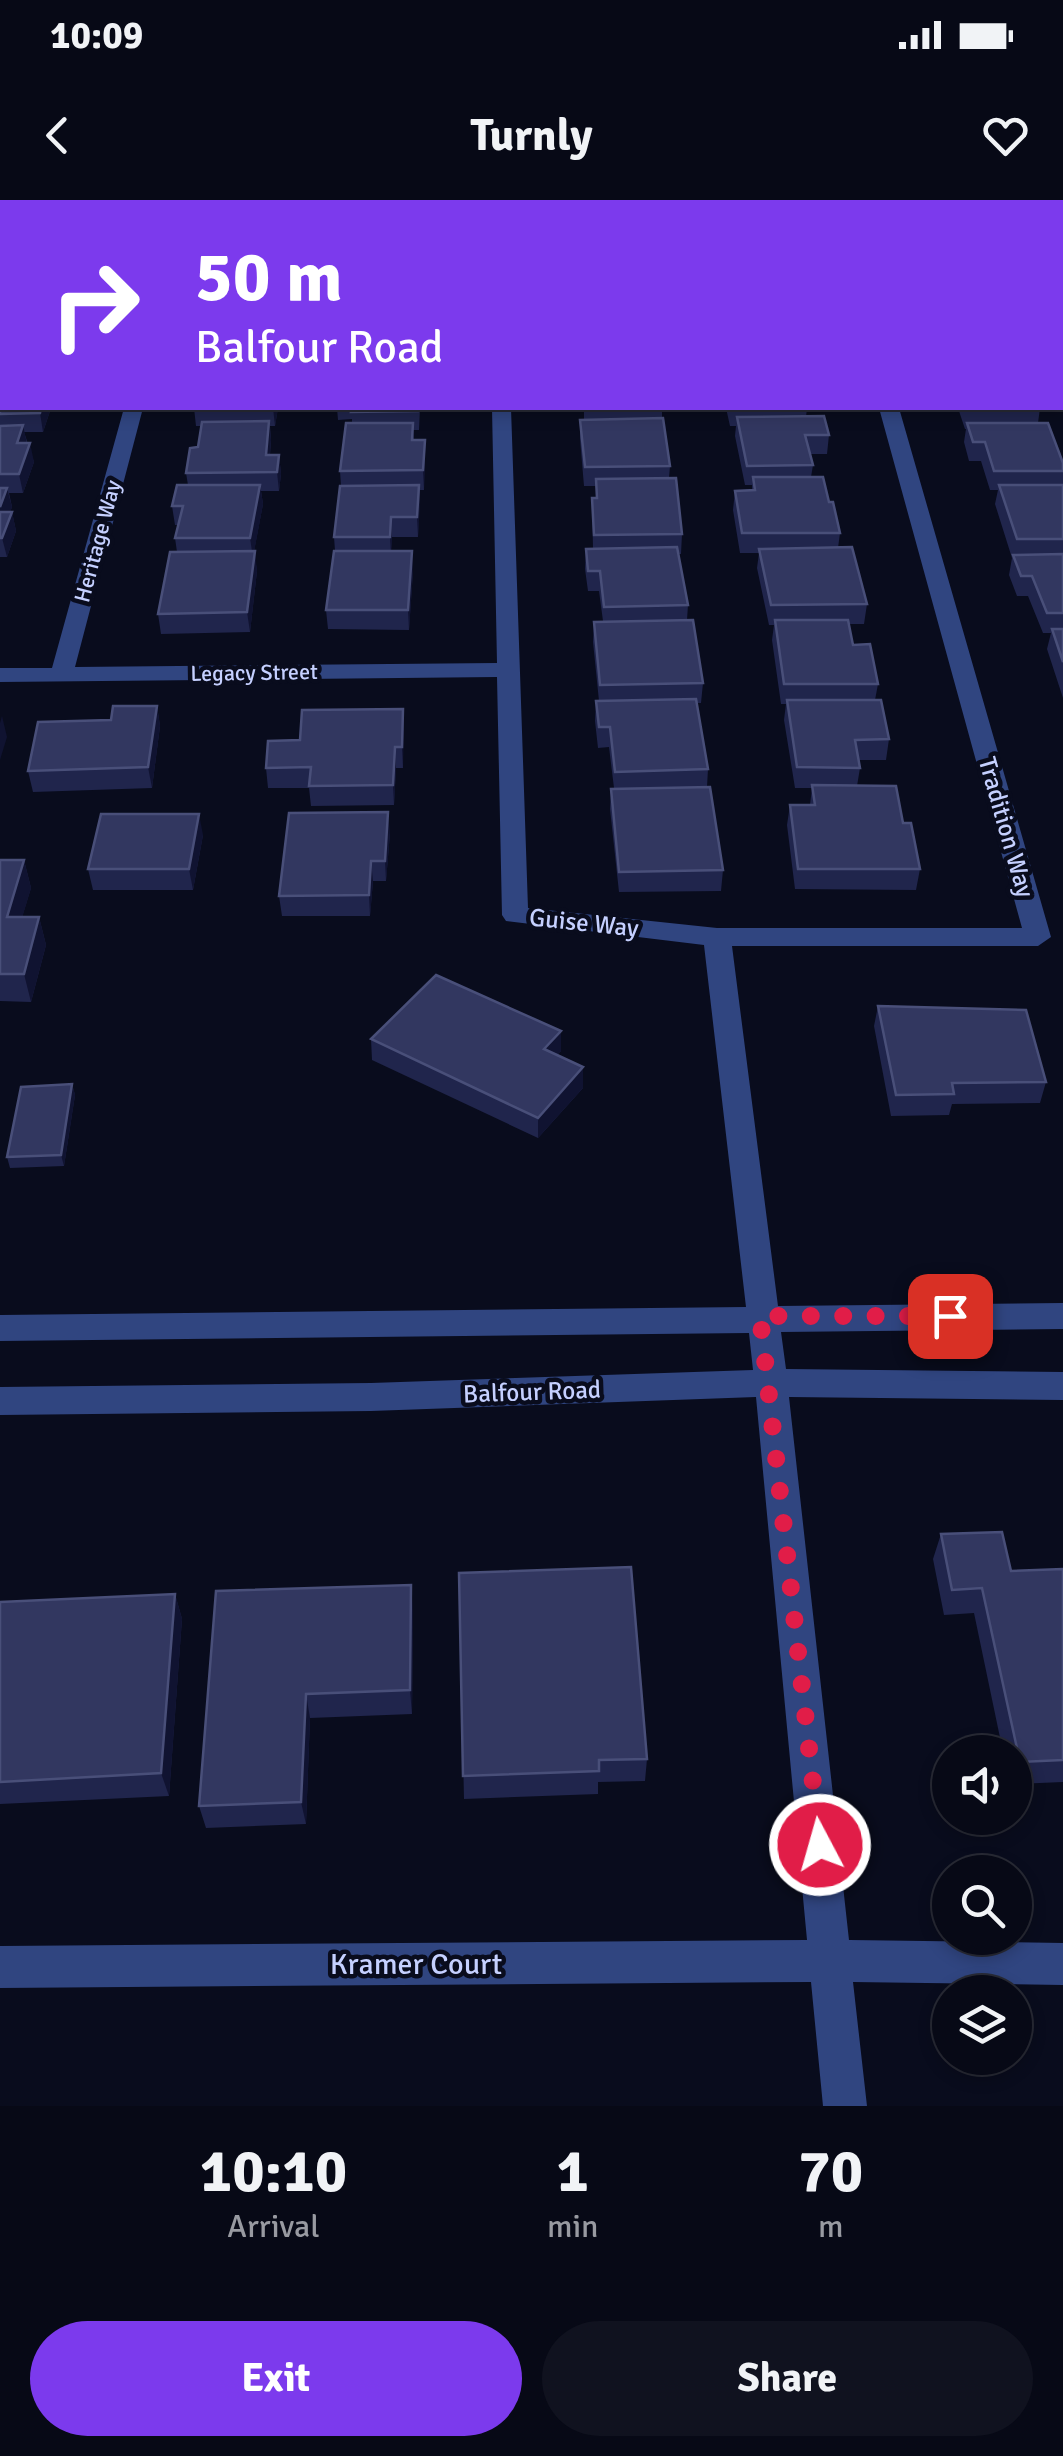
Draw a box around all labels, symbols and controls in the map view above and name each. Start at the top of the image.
text: 10:09 [50,12,143,59]
icon: back [30,108,85,163]
text: Turnly [470,108,593,163]
icon: heart [978,108,1033,163]
text: 50 m [195,234,343,320]
icon: right [30,240,160,370]
text: Balfour Road [195,320,443,375]
street label: Heritage Way [68,476,127,605]
street label: Legacy Street [190,658,318,687]
street label: Tradition Way [972,753,1041,901]
street label: Guise Way [528,901,640,944]
pin [908,1274,993,1359]
icon: arrive [923,1289,978,1344]
street label: Balfour Road [463,1374,602,1409]
map controls [932,1735,1032,2075]
button: sound [932,1735,1032,1835]
position arrow [768,1793,872,1897]
button: search [932,1855,1032,1955]
street label: Kramer Court [330,1946,502,1983]
button: layers [932,1975,1032,2075]
text: 10:10 [200,2135,347,2209]
text: 1 [557,2135,589,2209]
text: 70 [798,2135,863,2209]
text: Arrival [227,2207,320,2246]
text: min [547,2207,599,2246]
text: m [818,2207,844,2246]
button: Exit [30,2321,522,2436]
button: Share [542,2321,1033,2436]

